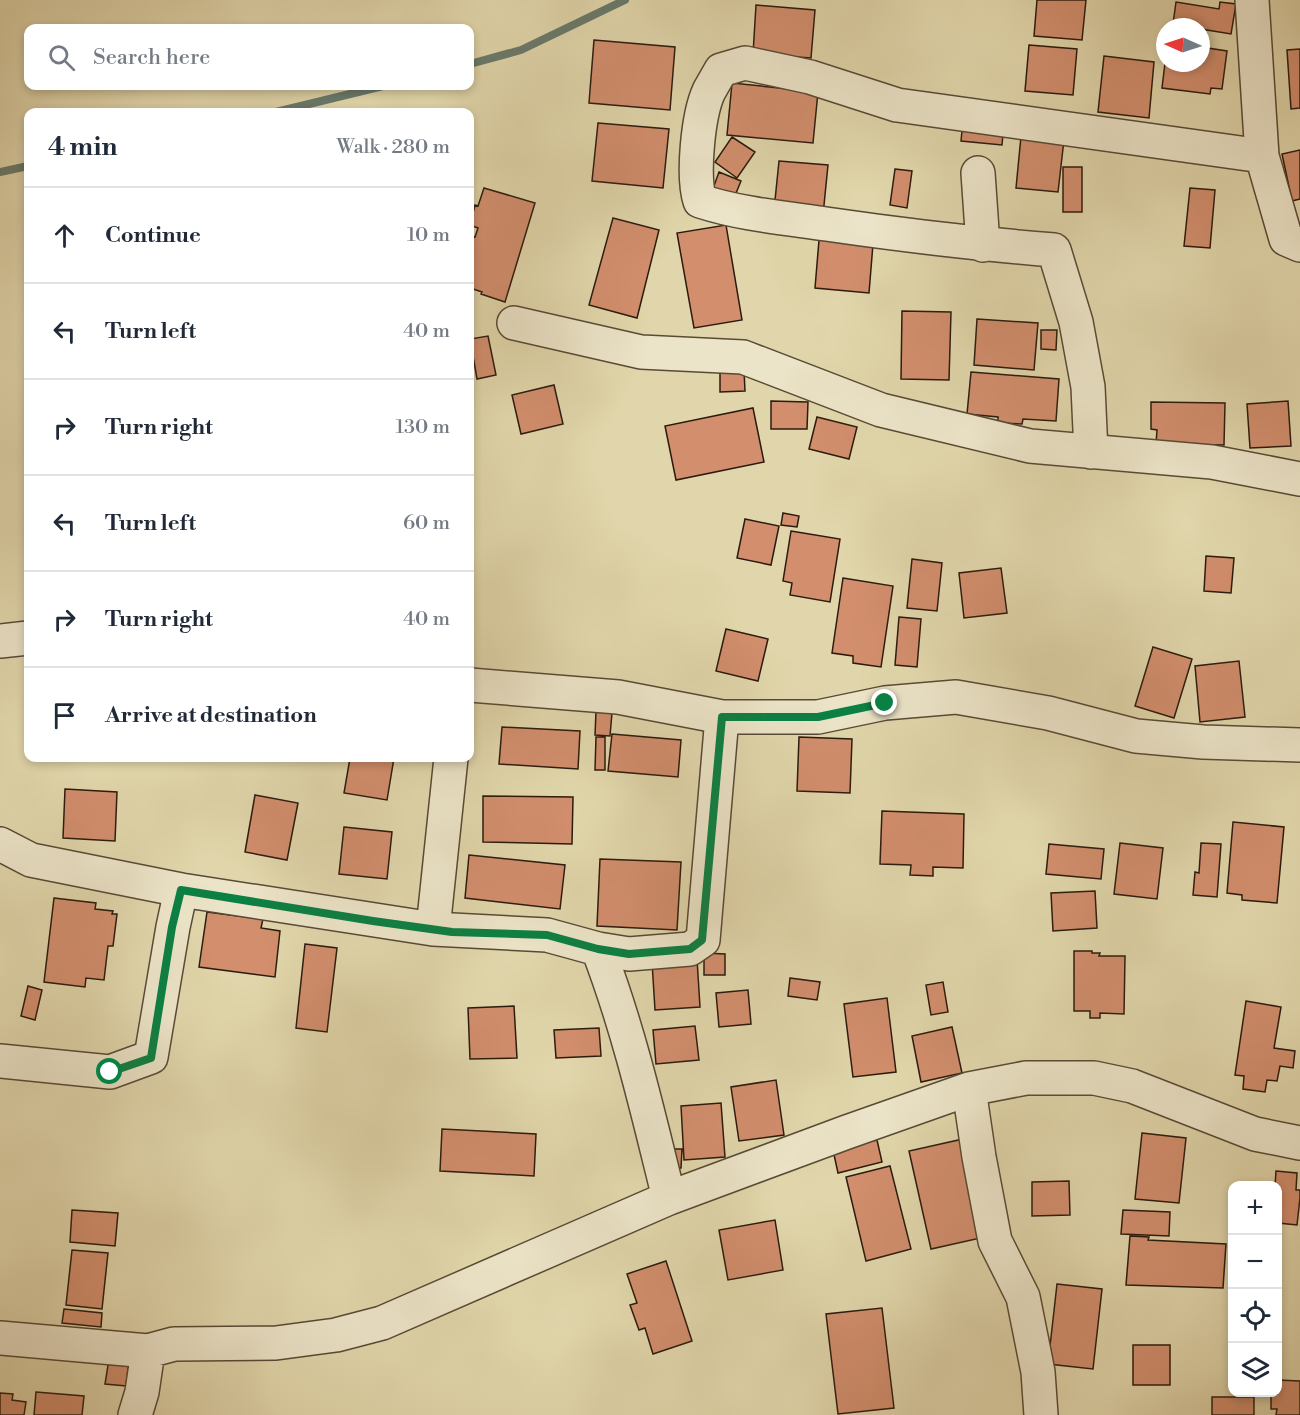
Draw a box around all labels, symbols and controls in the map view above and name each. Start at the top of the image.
north arrow [1156,18,1210,72]
search box [24,24,474,90]
icon: search [45,41,78,74]
text: Search here [93,44,210,71]
text: 4 min [48,131,118,163]
text: Walk · 280 m [337,135,450,160]
icon: ahead [48,219,81,252]
text: Continue [105,222,201,249]
text: 10 m [407,223,450,248]
icon: left [48,315,81,348]
text: Turn left [105,318,196,345]
text: 40 m [403,319,450,344]
icon: right [48,411,81,444]
text: Turn right [105,414,213,441]
text: 130 m [395,415,450,440]
icon: left [48,507,81,540]
text: Turn left [105,510,196,537]
text: 60 m [403,511,450,536]
icon: right [48,603,81,636]
text: Turn right [105,606,213,633]
text: 40 m [403,607,450,632]
route end [871,689,897,715]
icon: arrive [48,699,81,732]
text: Arrive at destination [105,702,317,729]
route start [96,1058,122,1084]
map controls [1228,1181,1282,1397]
button: + [1228,1181,1282,1235]
button: − [1228,1235,1282,1289]
button: locate [1228,1289,1282,1343]
button: layers [1228,1343,1282,1397]

